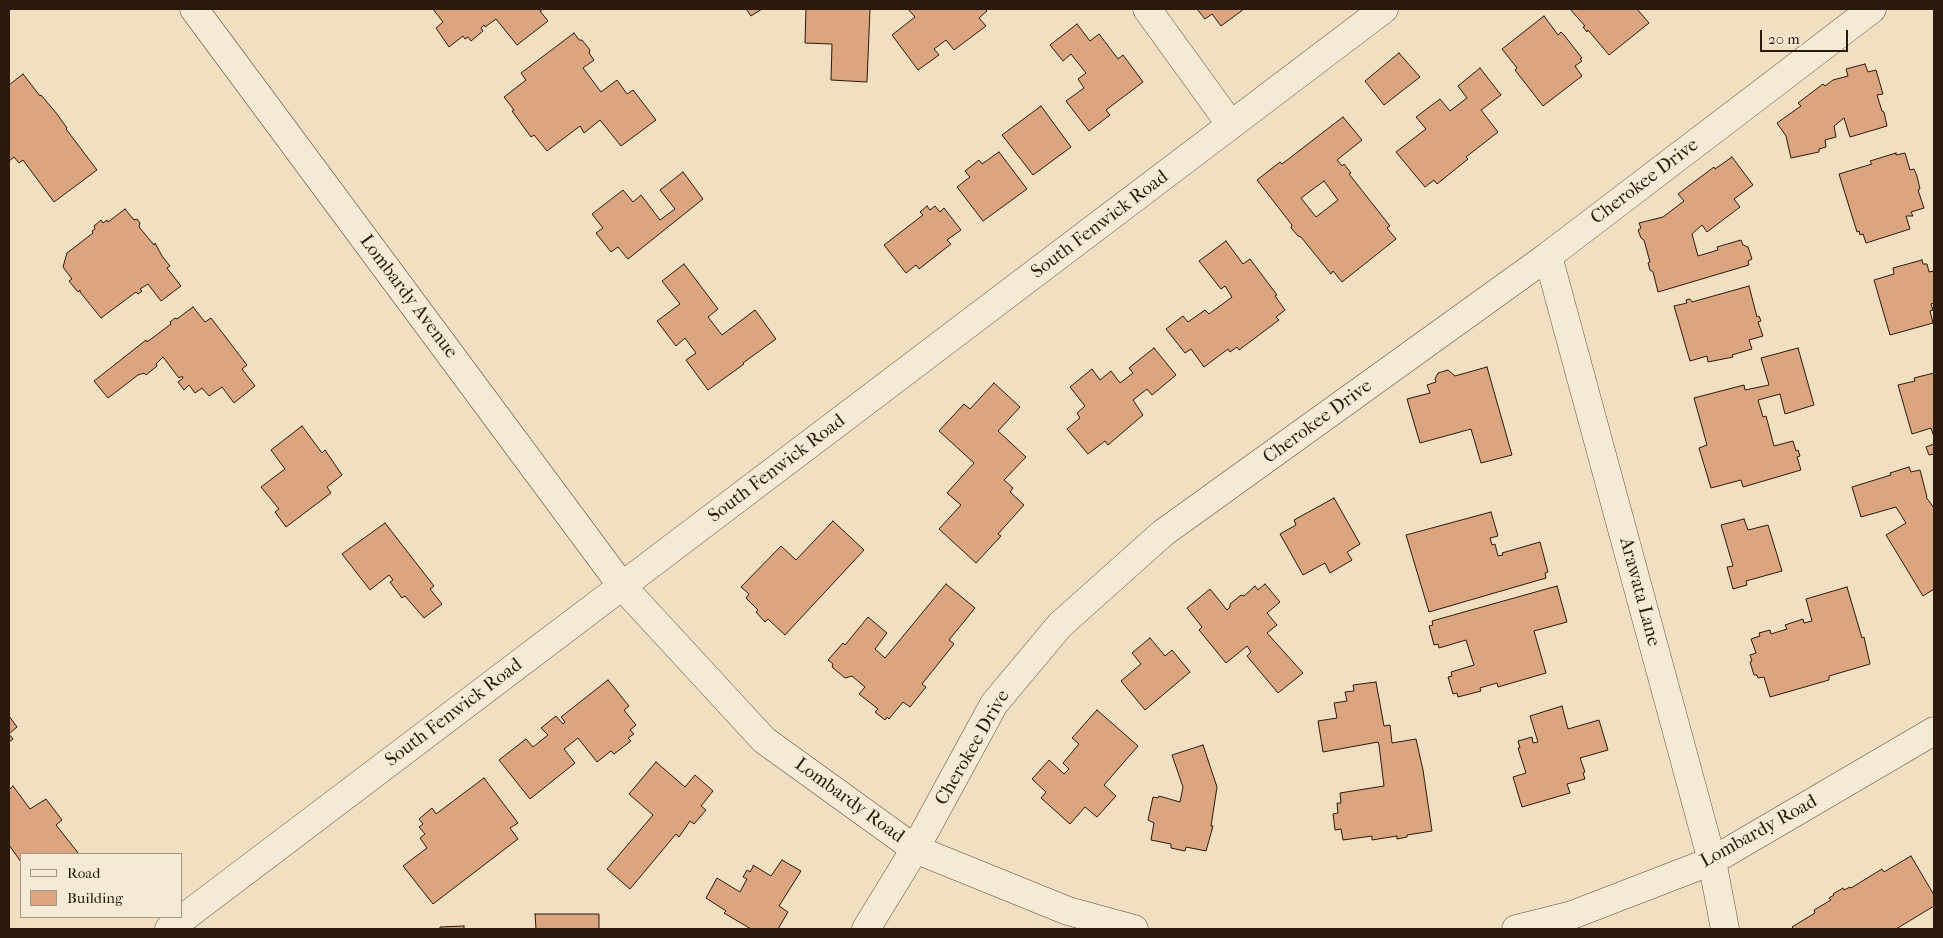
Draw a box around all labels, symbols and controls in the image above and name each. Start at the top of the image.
scale bar [1763,20,1850,52]
text: 20 m [1768,30,1800,48]
street label: Cherokee Drive [1587,134,1703,230]
street label: South Fenwick Road [1027,166,1173,284]
street label: Lombardy Avenue [354,231,462,363]
street label: Cherokee Drive [1259,375,1377,469]
street label: South Fenwick Road [704,410,850,528]
street label: Arawata Lane [1614,535,1664,649]
street label: South Fenwick Road [381,654,527,772]
street label: Cherokee Drive [931,686,1015,810]
street label: Lombardy Road [790,754,908,848]
street label: Lombardy Road [1697,791,1821,873]
legend [20,853,182,918]
text: Road [67,864,100,882]
text: Building [67,889,123,907]

